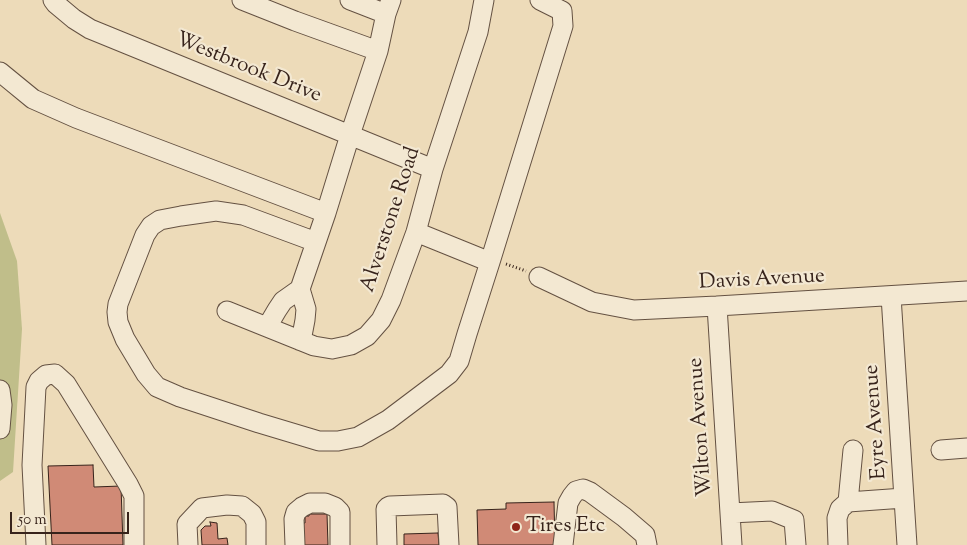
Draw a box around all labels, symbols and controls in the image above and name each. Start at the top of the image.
street label: Westbrook Drive [171,28,325,110]
street label: Alverstone Road [357,144,427,296]
street label: Davis Avenue [699,265,825,297]
street label: Wilton Avenue [685,357,719,497]
street label: Eyre Avenue [860,364,894,480]
scale bar [12,502,131,534]
text: 50 m [18,510,47,531]
place label: Tires Etc [526,514,605,540]
marker: Tires Etc [510,521,522,533]

